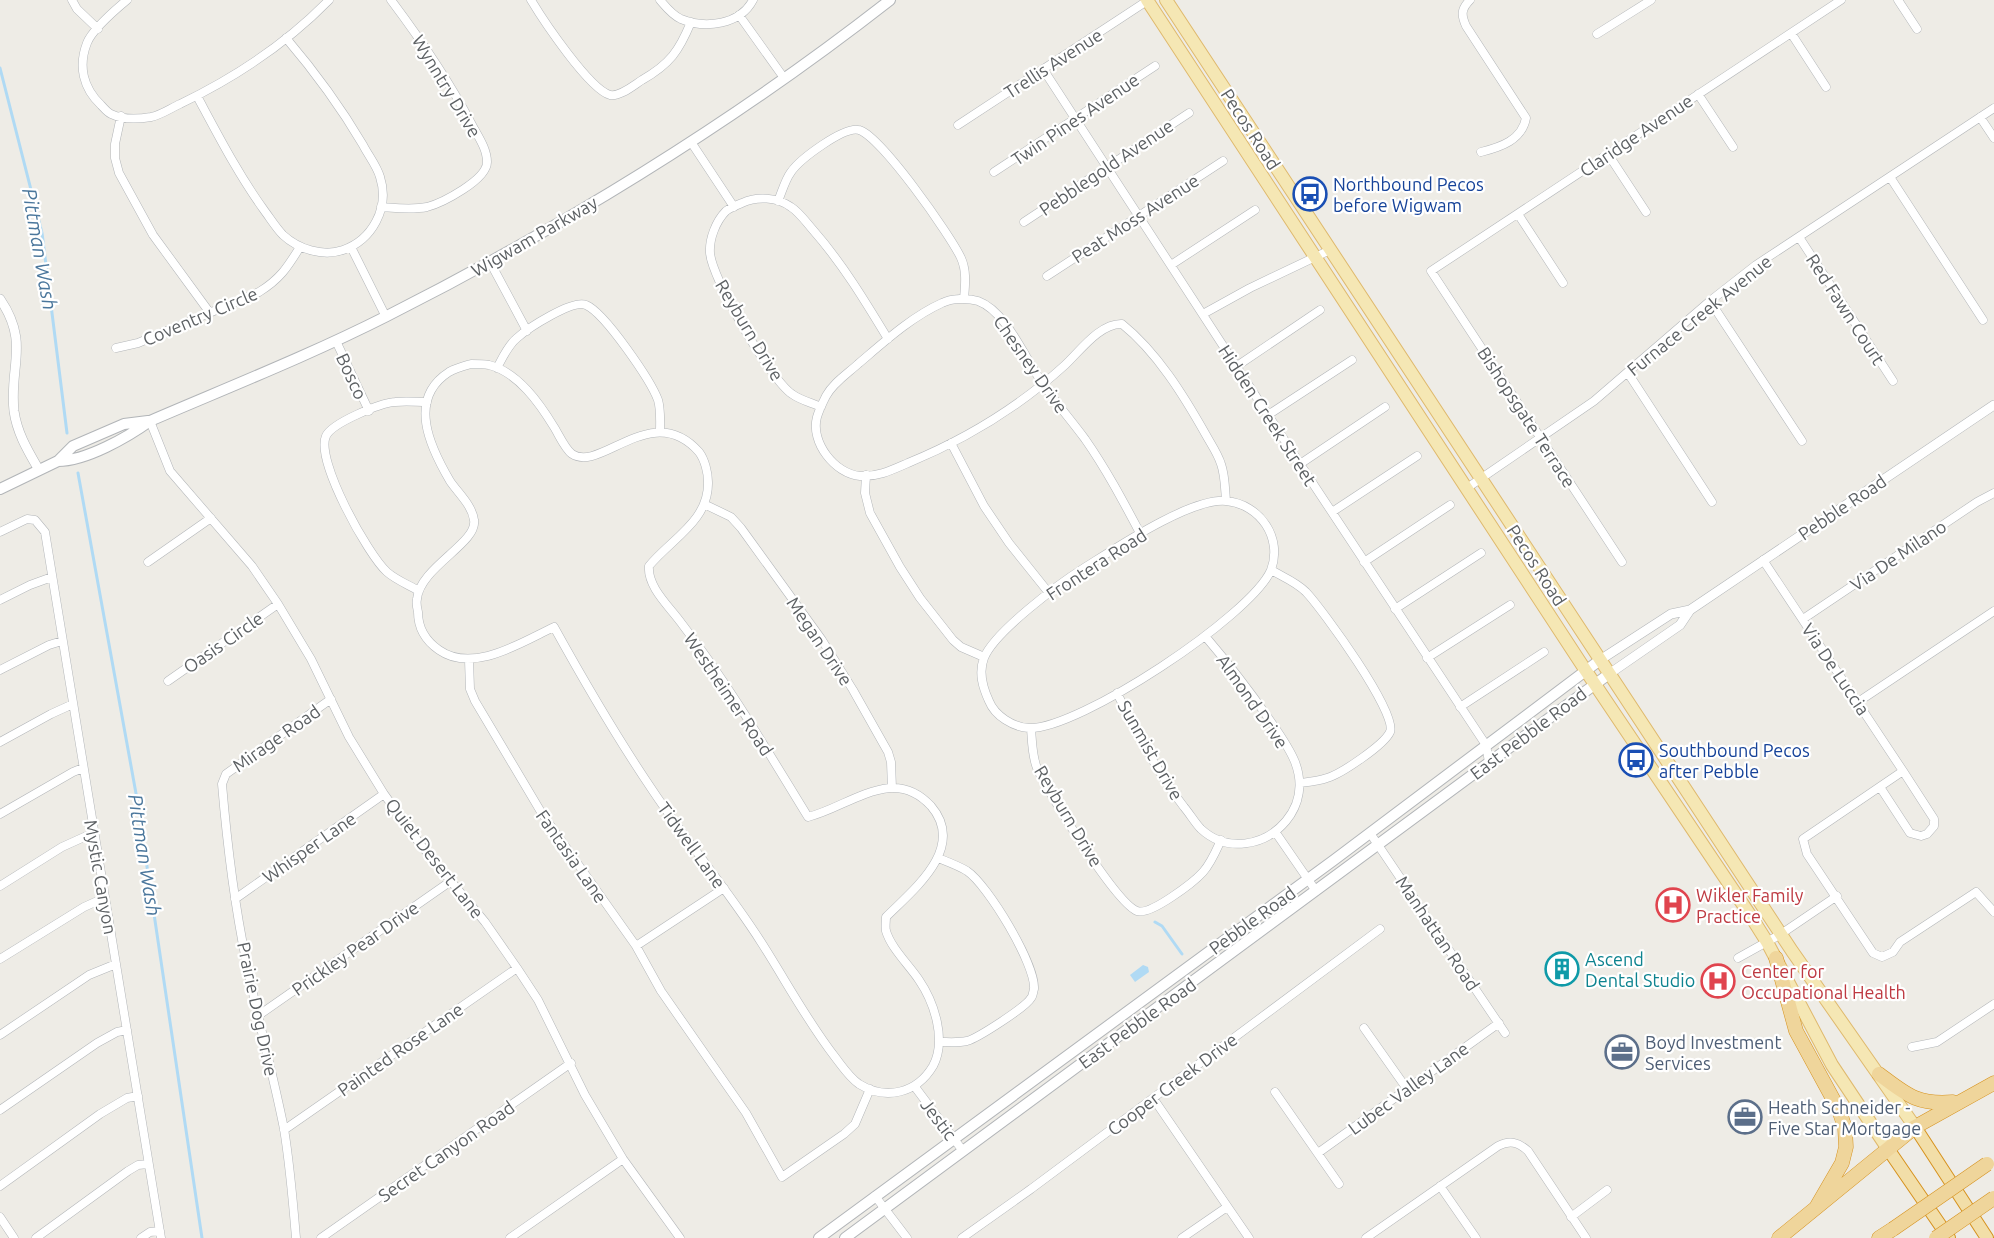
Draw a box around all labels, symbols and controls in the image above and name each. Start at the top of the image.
street label: Trellis Avenue [1000,24,1106,102]
street label: Wynntry Drive [409,31,485,141]
street label: Twin Pines Avenue [1007,69,1143,169]
street label: Pecos Road [1217,85,1285,173]
street label: Claridge Avenue [1576,90,1696,180]
street label: Pebblegold Avenue [1035,115,1177,219]
street label: Peat Moss Avenue [1068,169,1202,267]
place label: Northbound Pecos before Wigwam [1333,174,1484,215]
bus stop icon: Northbound Pecos before Wigwam [1292,176,1328,212]
water label: Pittman Wash [18,186,62,312]
street label: Wigwam Parkway [467,192,601,280]
street label: Red Fawn Court [1803,250,1889,368]
street label: Furnace Creek Avenue [1623,251,1775,379]
street label: Reyburn Drive [712,276,788,384]
street label: Coventry Circle [140,283,260,349]
street label: Chesney Drive [990,311,1072,417]
street label: Hidden Creek Street [1215,341,1321,489]
street label: Bishopsgate Terrace [1474,343,1580,491]
street label: Bosco [333,350,371,402]
street label: Pebble Road [1794,470,1890,544]
street label: Via De Milano [1846,516,1950,594]
street label: Pecos Road [1503,521,1571,609]
street label: Frontera Road [1042,524,1150,604]
street label: Megan Drive [783,593,857,689]
street label: Oasis Circle [179,607,267,677]
street label: Via De Luccia [1798,619,1874,719]
street label: Westheimer Road [681,629,777,759]
street label: Almond Drive [1213,650,1293,752]
street label: East Pebble Road [1466,683,1590,783]
street label: Sunmist Drive [1114,697,1188,803]
street label: Mirage Road [228,701,324,775]
place label: Southbound Pecos after Pebble [1659,740,1810,781]
bus stop icon: Southbound Pecos after Pebble [1618,742,1654,778]
street label: Reyburn Drive [1031,762,1107,870]
water label: Pittman Wash [124,792,166,918]
street label: Quiet Desert Lane [381,794,488,923]
street label: Tidwell Lane [654,798,730,892]
street label: Fantasia Lane [533,806,611,906]
street label: Whisper Lane [259,808,359,886]
street label: Mystic Canyon [81,818,121,936]
street label: Manhattan Road [1392,872,1484,994]
street label: Pebble Road [1205,882,1299,958]
place label: Wikler Family Practice [1696,885,1804,926]
hospital icon: Wikler Family Practice [1655,887,1691,923]
street label: Prickley Pear Drive [288,897,422,999]
street label: Prairie Dog Drive [234,940,282,1078]
place label: Ascend Dental Studio [1585,949,1695,990]
building icon: Ascend Dental Studio [1544,951,1580,987]
place label: Center for Occupational Health [1741,961,1906,1002]
hospital icon: Center for Occupational Health [1700,963,1736,999]
street label: East Pebble Road [1074,974,1200,1072]
street label: Painted Rose Lane [333,998,467,1100]
street label: Cooper Creek Drive [1103,1029,1241,1139]
place label: Boyd Investment Services [1645,1032,1781,1073]
office icon: Boyd Investment Services [1604,1034,1640,1070]
street label: Lubec Valley Lane [1344,1038,1472,1138]
street label: Jestic [917,1094,961,1144]
street label: Secret Canyon Road [374,1097,518,1205]
place label: Heath Schneider - Five Star Mortgage [1768,1097,1921,1138]
office icon: Heath Schneider - Five Star Mortgage [1727,1099,1763,1135]

